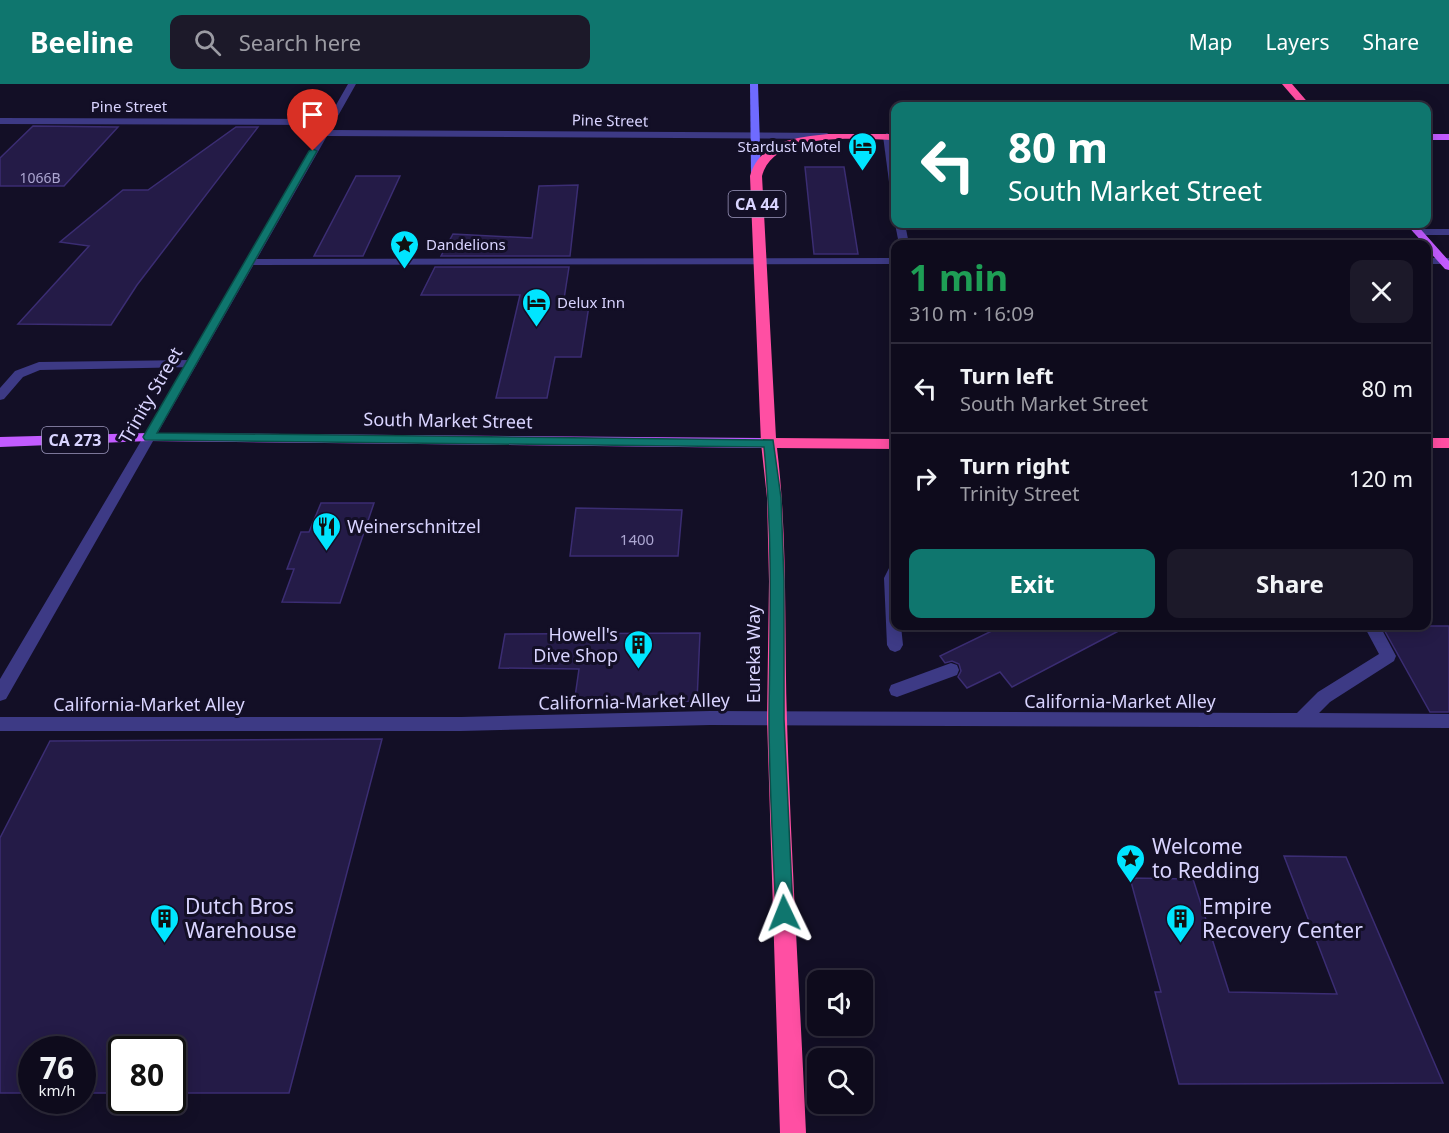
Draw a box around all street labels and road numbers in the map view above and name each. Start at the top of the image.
street label: Pine Street [91,96,168,116]
street label: Pine Street [572,109,649,131]
road number: CA 44 [728,191,786,217]
street label: Trinity Street [113,342,188,448]
street label: South Market Street [363,407,533,433]
road number: CA 273 [42,427,108,453]
street label: Eureka Way [741,604,765,703]
street label: California-Market Alley [538,687,731,715]
street label: California-Market Alley [1024,689,1217,713]
street label: California-Market Alley [53,692,246,716]

